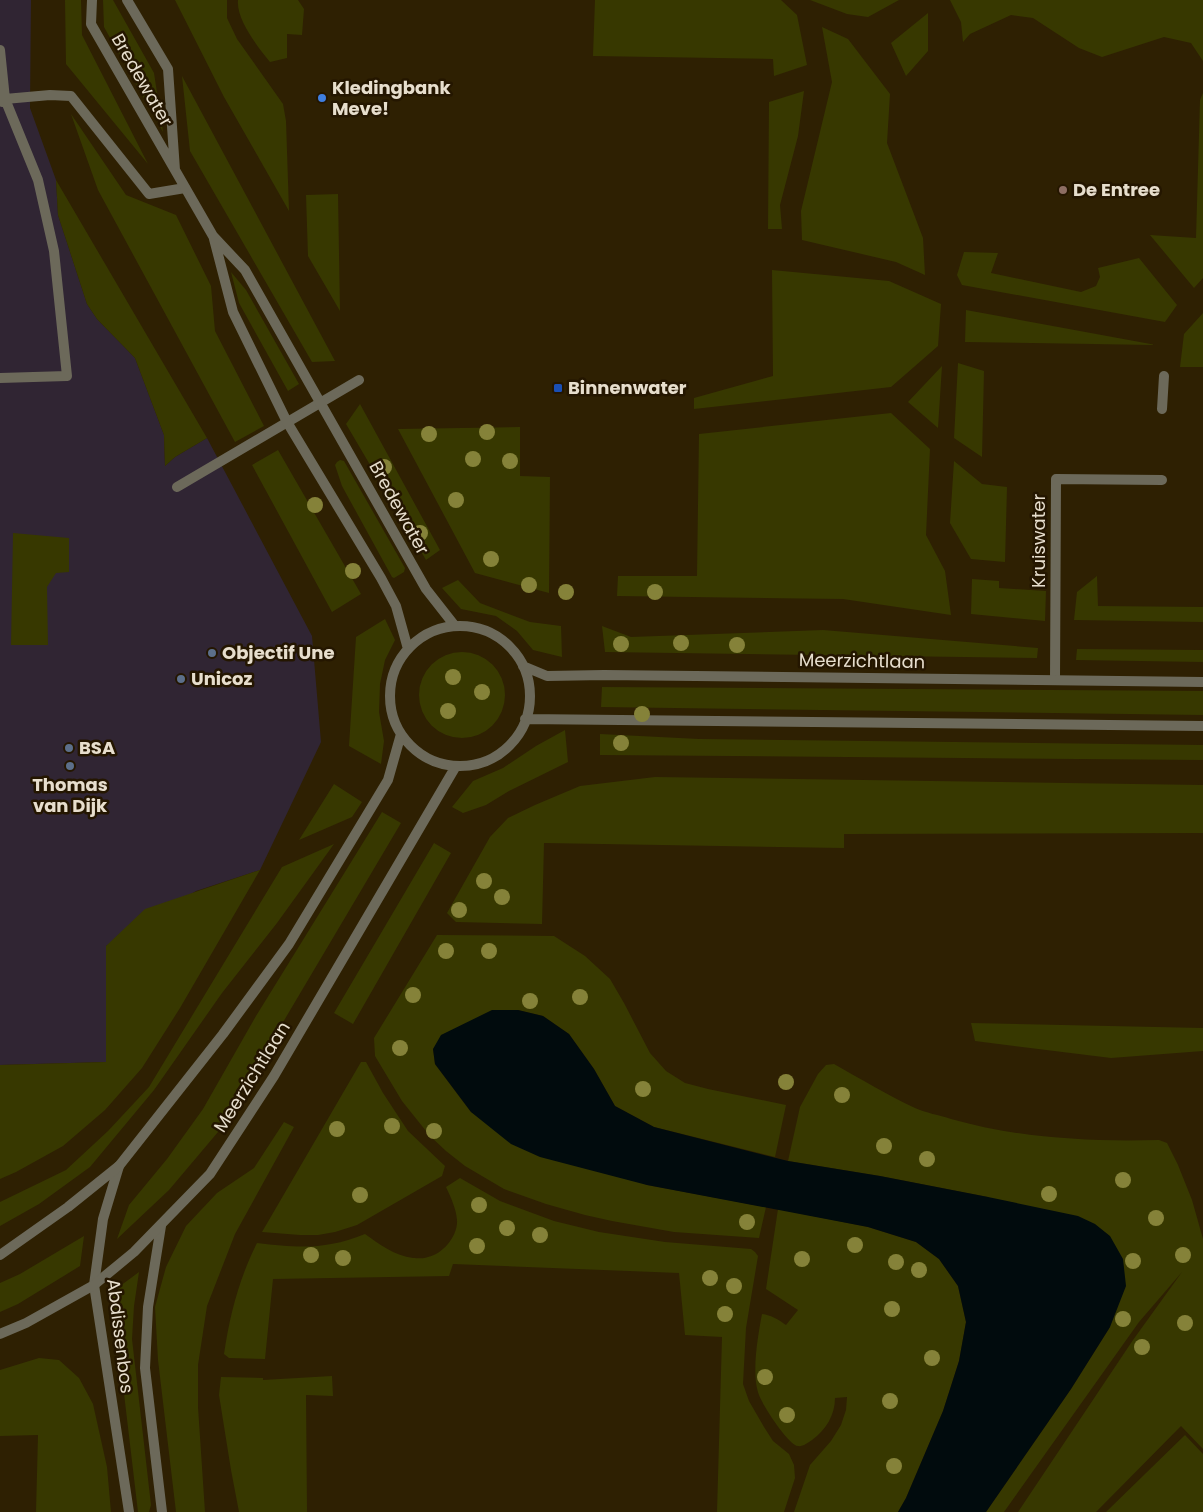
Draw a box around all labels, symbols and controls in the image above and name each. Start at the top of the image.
street label: Bredewater [106,29,179,131]
place label: Kledingbank Meve! [332,75,451,121]
marker: Kledingbank Meve! [316,92,328,104]
place label: De Entree [1073,177,1160,202]
marker: De Entree [1057,184,1069,196]
place label: Binnenwater [568,375,687,400]
marker: Binnenwater [552,382,564,394]
street label: Bredewater [363,456,436,559]
street label: Kruiswater [1026,494,1051,588]
place label: Objectif Une [222,640,334,665]
marker: Objectif Une [206,647,218,659]
street label: Meerzichtlaan [799,647,925,674]
place label: Unicoz [191,666,252,691]
marker: Unicoz [175,673,187,685]
place label: BSA [79,735,115,760]
marker: BSA [63,742,75,754]
marker: Thomas van Dijk [64,760,76,772]
place label: Thomas van Dijk [32,772,108,818]
street label: Meerzichtlaan [207,1016,296,1137]
street label: Abdissenbos [101,1277,140,1395]

